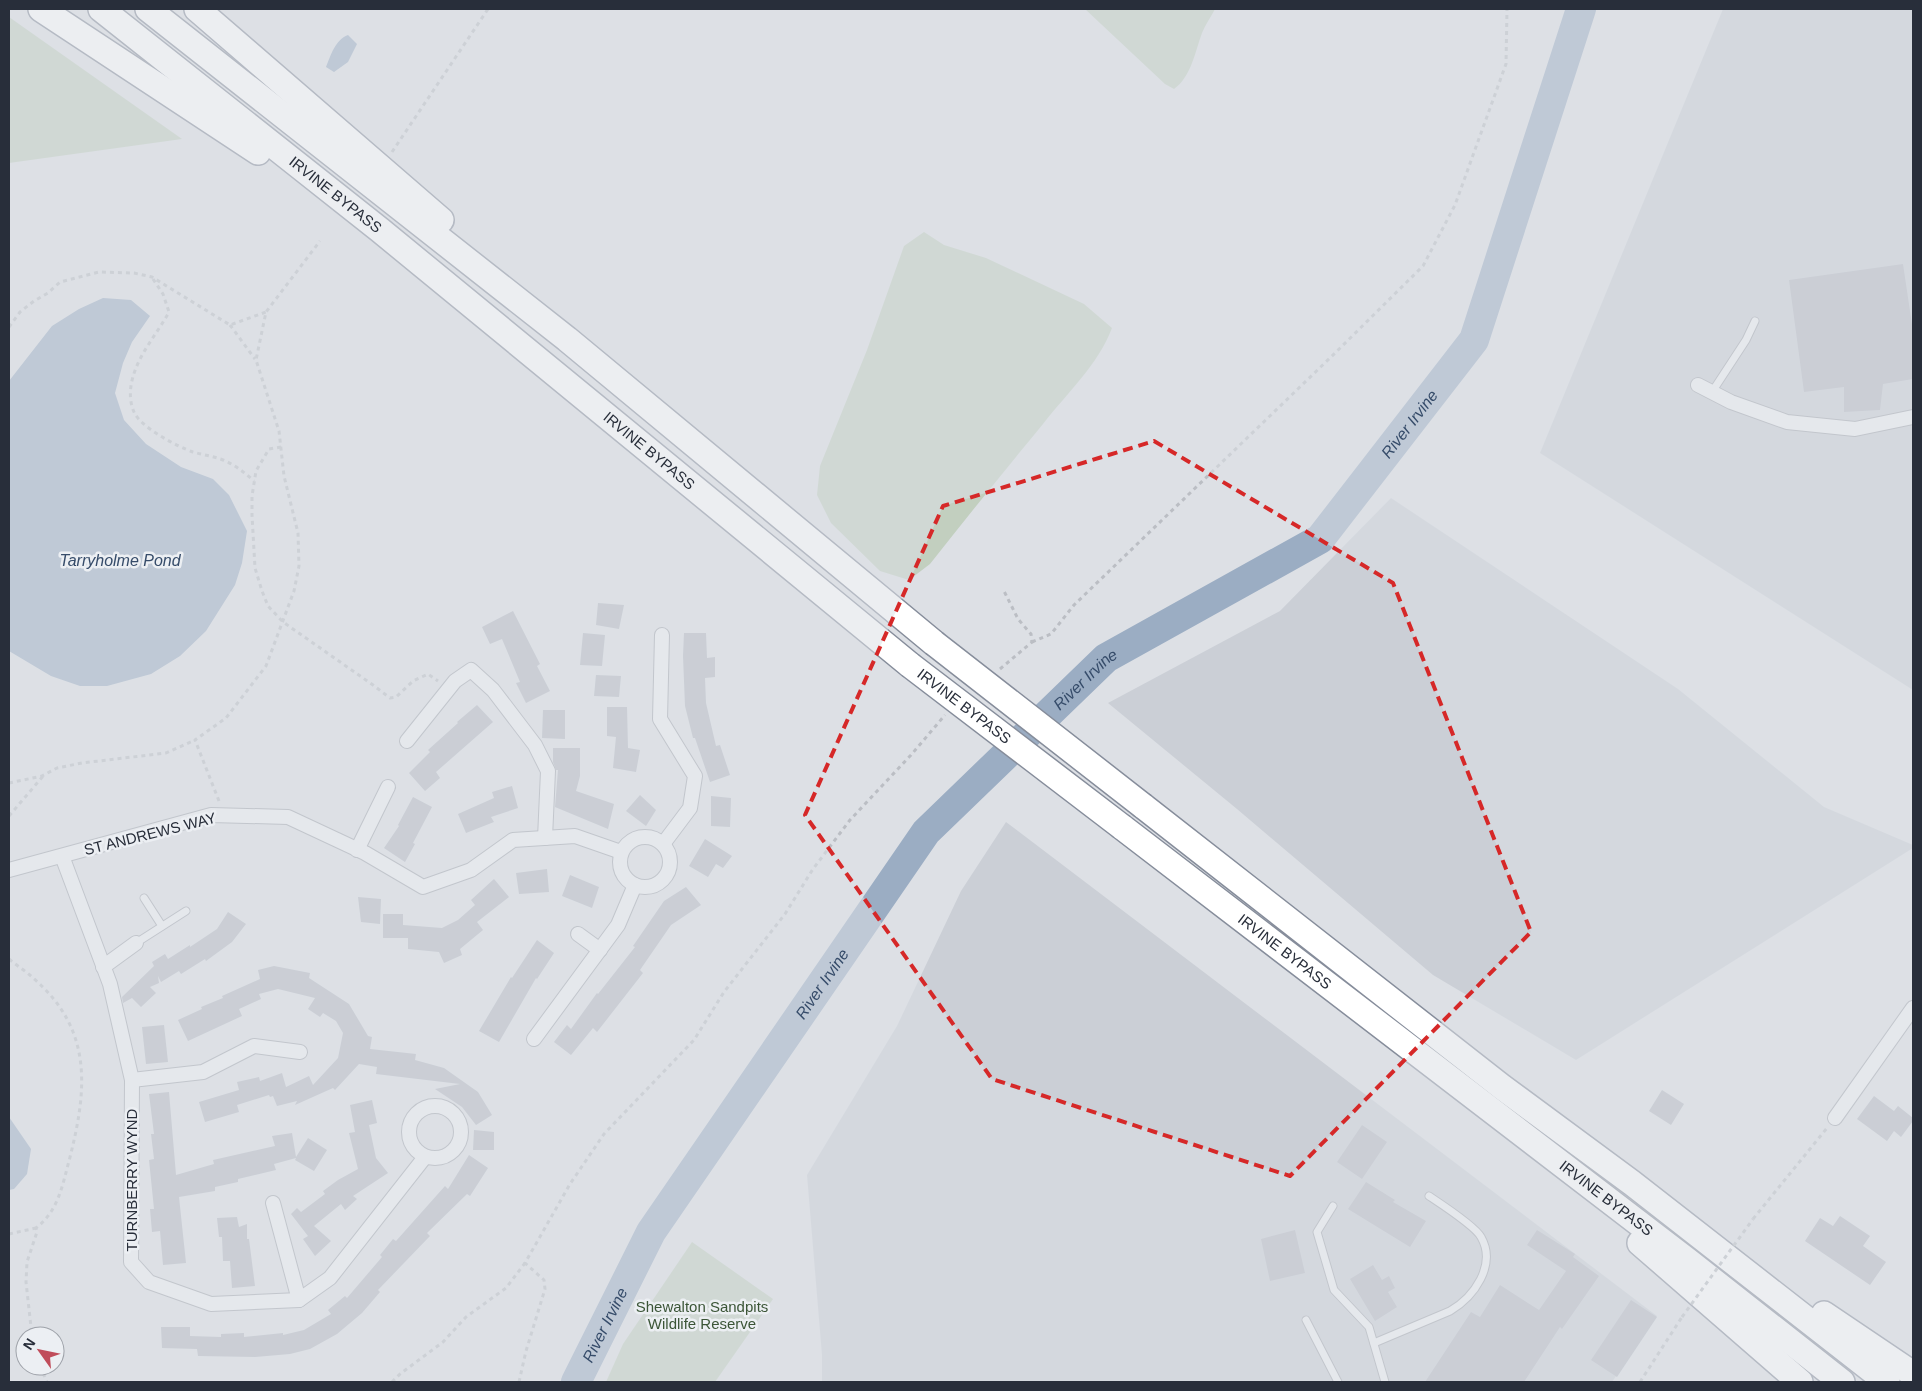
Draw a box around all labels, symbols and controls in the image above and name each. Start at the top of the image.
street label: IRVINE BYPASS [286,153,385,236]
water label: River Irvine [1378,387,1441,461]
street label: IRVINE BYPASS [600,408,698,493]
water label: Tarryholme Pond [59,552,182,569]
water label: River Irvine [1050,646,1120,713]
street label: IRVINE BYPASS [914,665,1014,747]
street label: ST ANDREWS WAY [82,809,218,858]
street label: IRVINE BYPASS [1235,910,1335,992]
water label: River Irvine [792,946,852,1022]
street label: TURNBERRY WYND [123,1108,140,1251]
street label: IRVINE BYPASS [1556,1157,1656,1239]
water label: River Irvine [579,1285,631,1365]
park label: Shewalton Sandpits Wildlife Reserve [636,1298,768,1332]
north arrow [15,1326,65,1376]
text: N [20,1335,39,1353]

